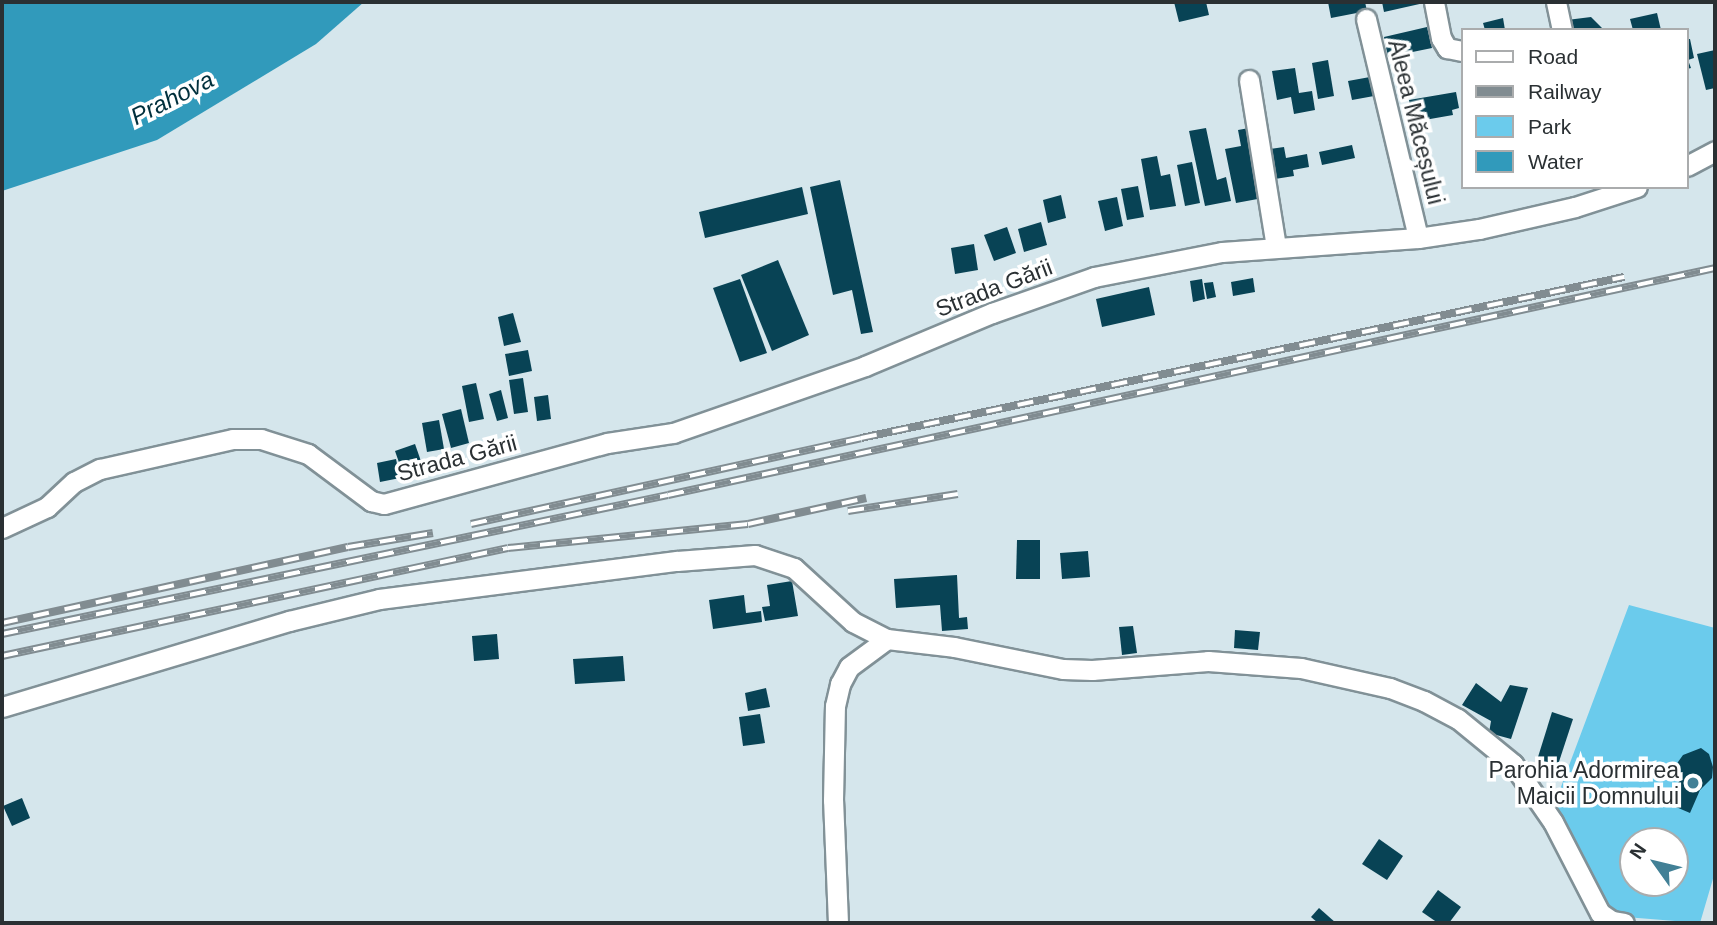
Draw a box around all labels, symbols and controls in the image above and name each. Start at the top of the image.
legend [1462,28,1689,189]
street label: Aleea Măceșului [1382,37,1450,207]
text: Road [1528,45,1578,68]
water label: Prahova [126,65,218,131]
text: Railway [1528,80,1602,103]
text: Park [1528,115,1571,138]
text: Water [1528,150,1583,173]
street label: Strada Gării [932,253,1056,323]
street label: Strada Gării [394,429,520,487]
place label: Parohia Adormirea Maicii Domnului [1487,756,1679,810]
marker: Parohia Adormirea Maicii Domnului [1685,775,1701,791]
north arrow [1619,827,1689,897]
text: N [1625,840,1650,863]

